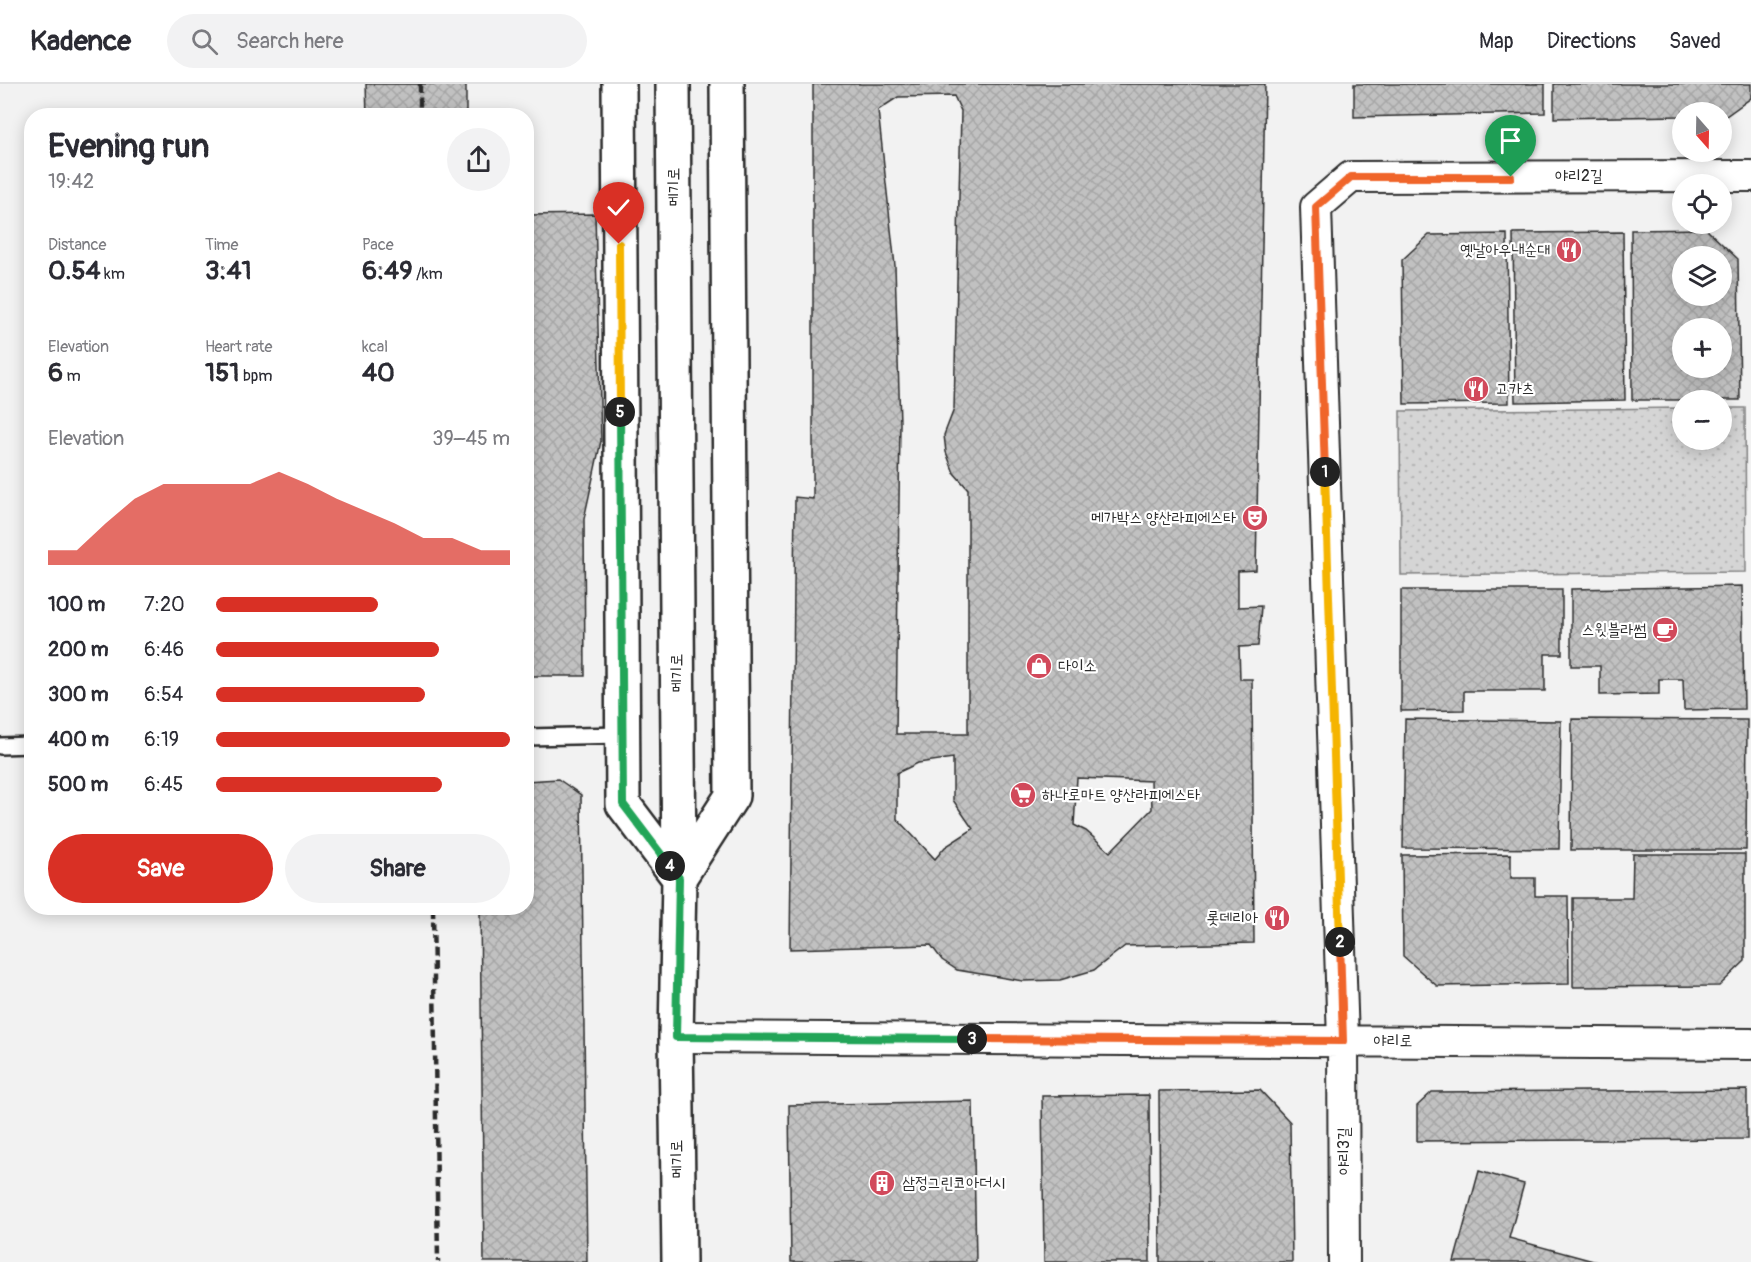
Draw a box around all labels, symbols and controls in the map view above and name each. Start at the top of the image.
search box [167,14,587,68]
text: Kadence [30,24,131,59]
icon: search [188,25,221,58]
text: Search here [236,27,343,55]
text: Map [1479,28,1514,55]
text: Directions [1547,28,1636,55]
text: Saved [1669,28,1721,55]
north arrow [1672,102,1732,162]
map controls [1672,102,1732,450]
pin [1485,115,1536,177]
icon: arrive [1494,124,1527,157]
text: Evening run [48,126,209,167]
button: share [447,128,510,191]
street label: 야리2길 [1555,166,1603,186]
street label: 메기로 [664,168,684,206]
text: 19:42 [48,169,94,194]
button: locate [1672,174,1732,234]
pin [593,182,644,244]
icon: check [602,191,635,224]
text: Distance [48,235,107,255]
text: Time [205,235,238,255]
text: Pace [362,235,394,255]
restaurant icon: 옛날아우내순대 [1554,235,1584,265]
place label: 옛날아우내순대 [1460,240,1550,260]
button: layers [1672,246,1732,306]
text: 0.54 [48,255,101,287]
text: 3:41 [205,255,252,287]
text: 6:49 [362,255,413,287]
text: km [101,264,125,284]
text: /km [413,264,443,284]
button: + [1672,318,1732,378]
text: Elevation [48,337,109,357]
text: Heart rate [205,337,272,357]
text: kcal [362,337,388,357]
text: 6 [48,357,63,389]
text: 151 [205,357,239,389]
text: 40 [362,357,395,389]
text: m [63,366,81,386]
text: bpm [239,366,273,386]
restaurant icon: 고카츠 [1461,374,1491,404]
place label: 고카츠 [1496,379,1535,399]
button: − [1672,390,1732,450]
pin: 5 [605,397,635,427]
text: 5 [616,402,624,422]
text: Elevation [48,426,124,451]
text: 39–45 m [432,426,510,451]
pin: 1 [1310,457,1340,487]
text: 1 [1322,462,1328,482]
theatre icon: 메가박스 양산라피에스타 [1240,503,1270,533]
place label: 메가박스 양산라피에스타 [1091,508,1236,528]
text: 100 m [48,592,105,617]
text: 7:20 [144,592,185,617]
cafe icon: 스윗블라썸 [1650,615,1680,645]
place label: 스윗블라썸 [1582,620,1646,640]
text: 200 m [48,637,109,662]
text: 6:46 [144,637,184,662]
shop icon: 다이소 [1024,651,1054,681]
street label: 메기로 [667,654,687,692]
place label: 다이소 [1058,656,1097,676]
text: 300 m [48,682,109,707]
text: 6:54 [144,682,183,707]
text: 400 m [48,727,109,752]
text: 6:19 [144,727,179,752]
text: 500 m [48,772,108,797]
text: 6:45 [144,772,183,797]
supermarket icon: 하나로마트 양산라피에스타 [1008,780,1038,810]
place label: 하나로마트 양산라피에스타 [1042,785,1200,805]
button: Save [48,834,273,903]
button: Share [285,834,510,903]
pin: 4 [655,851,685,881]
text: 4 [665,856,675,876]
restaurant icon: 롯데리아 [1262,903,1292,933]
place label: 롯데리아 [1207,908,1258,928]
pin: 2 [1325,927,1355,957]
text: 2 [1336,932,1344,952]
pin: 3 [957,1024,987,1054]
text: 3 [968,1029,976,1049]
street label: 야리로 [1374,1031,1412,1051]
street label: 야리3길 [1334,1127,1354,1175]
street label: 메기로 [667,1140,687,1178]
building icon: 삼정그린코아더시 [867,1168,897,1198]
place label: 삼정그린코아더시 [902,1173,1005,1193]

